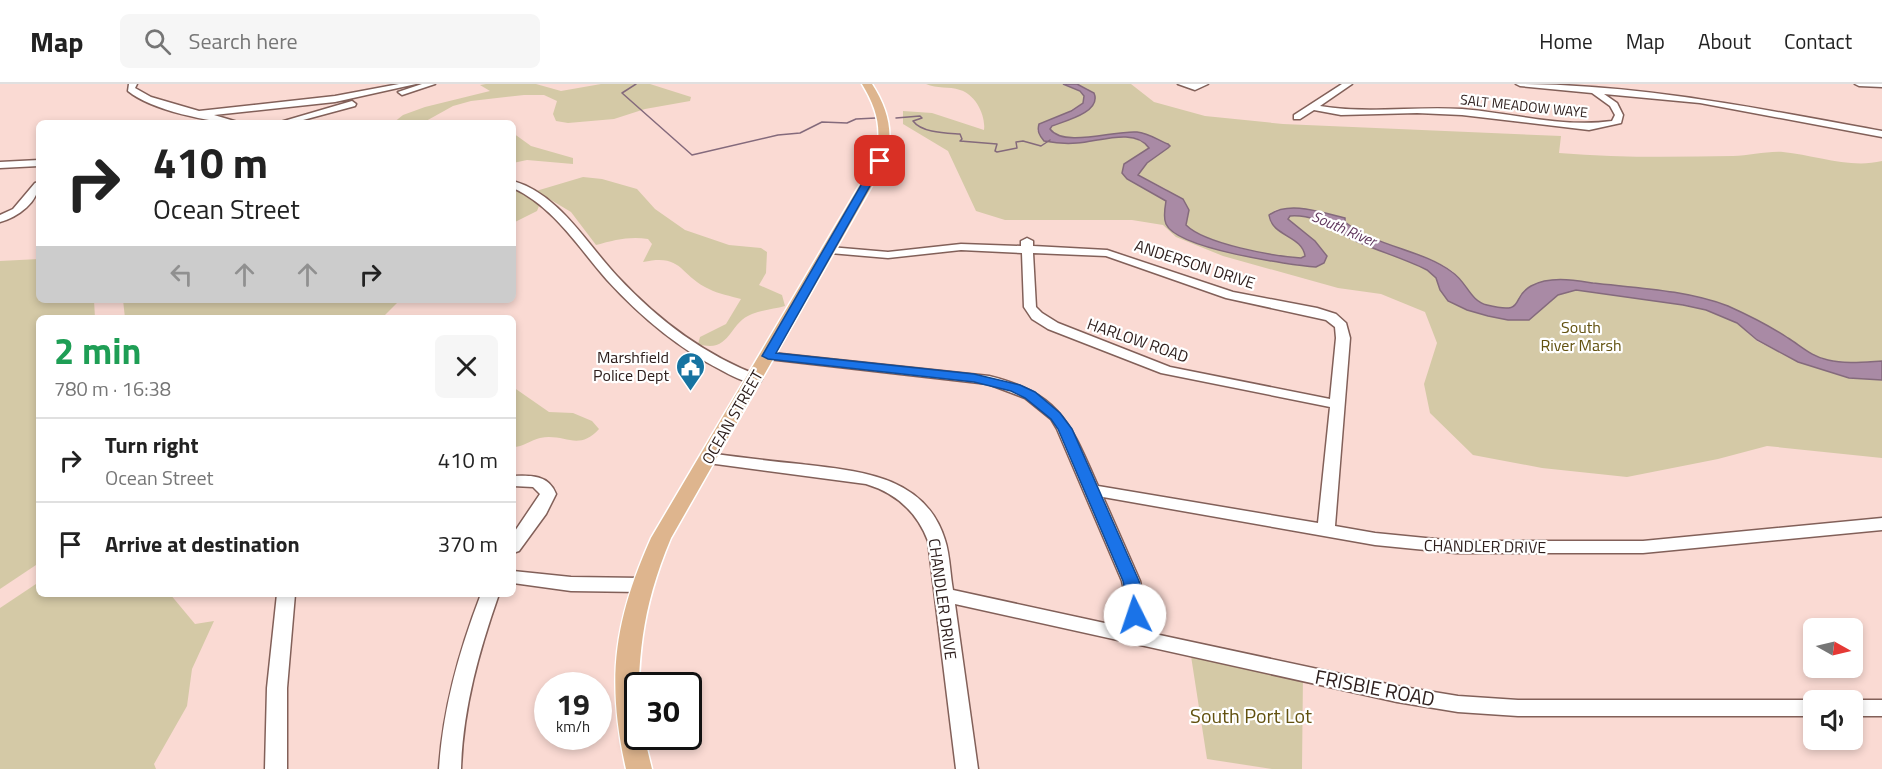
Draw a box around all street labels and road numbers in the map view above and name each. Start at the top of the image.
street label: SALT MEADOW WAYE [1459,88,1589,123]
street label: ANDERSON DRIVE [1132,233,1258,295]
street label: HARLOW ROAD [1084,311,1192,369]
street label: OCEAN STREET [695,365,769,468]
street label: CHANDLER DRIVE [1424,533,1547,559]
street label: CHANDLER DRIVE [923,537,963,661]
street label: FRISBIE ROAD [1313,661,1438,714]

